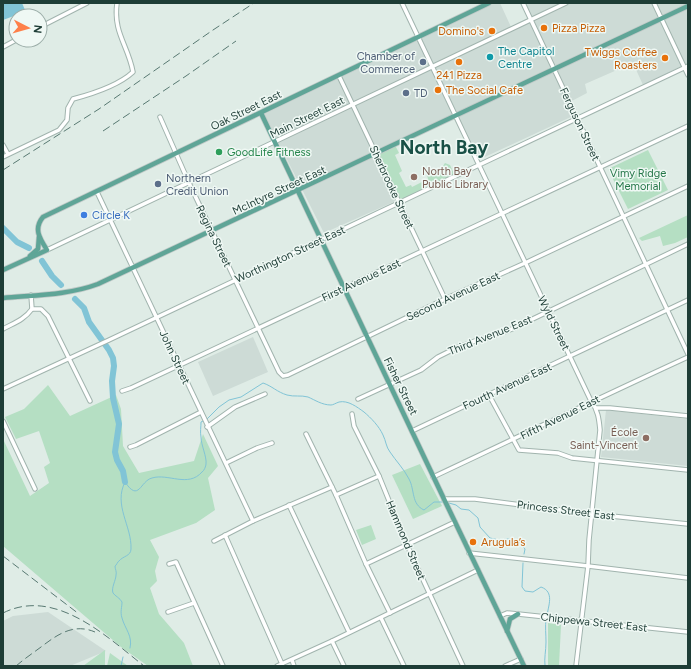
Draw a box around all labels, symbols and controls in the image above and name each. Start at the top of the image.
north arrow [8,8,48,48]
place label: Pizza Pizza [552,22,605,35]
marker: Pizza Pizza [539,23,549,33]
text: N [31,24,44,34]
place label: Domino's [438,25,484,38]
marker: Domino's [487,26,497,36]
place label: The Capitol Centre [498,45,554,71]
place label: Twiggs Coffee Roasters [585,46,657,72]
place label: Chamber of Commerce [357,50,416,76]
marker: The Capitol Centre [485,52,495,62]
marker: Twiggs Coffee Roasters [660,53,670,63]
marker: Chamber of Commerce [418,57,428,67]
marker: 241 Pizza [454,57,464,67]
place label: 241 Pizza [436,69,482,82]
place label: The Social Cafe [446,84,523,97]
marker: The Social Cafe [433,85,443,95]
street label: Ferguson Street [557,85,602,163]
place label: TD [414,87,428,100]
street label: Oak Street East [209,88,284,133]
marker: TD [401,88,411,98]
street label: Main Street East [268,94,347,141]
district label: North Bay [400,136,488,159]
street label: Sherbrooke Street [367,144,417,231]
place label: GoodLife Fitness [227,146,311,159]
marker: GoodLife Fitness [214,147,224,157]
street label: McIntyre Street East [230,163,328,218]
place label: North Bay Public Library [422,165,488,191]
park label: Vimy Ridge Memorial [610,167,666,193]
place label: Northern Credit Union [166,172,229,198]
marker: North Bay Public Library [409,172,419,182]
marker: Northern Credit Union [153,179,163,189]
street label: Regina Street [193,203,234,269]
place label: Circle K [92,209,130,222]
marker: Circle K [79,210,89,220]
street label: Worthington Street East [233,223,347,286]
street label: First Avenue East [320,256,403,304]
street label: Second Avenue East [404,269,502,324]
street label: Wyld Street [535,294,572,352]
street label: Third Avenue East [447,313,534,358]
street label: John Street [156,328,193,386]
street label: Fisher Street [381,355,420,417]
street label: Fourth Avenue East [461,360,554,413]
street label: Fifth Avenue East [518,393,602,442]
place label: École Saint-Vincent [570,426,638,452]
marker: École Saint-Vincent [641,433,651,443]
street label: Hammond Street [383,498,428,582]
street label: Princess Street East [516,498,616,523]
place label: Arugula’s [481,536,525,549]
marker: Arugula’s [468,537,478,547]
street label: Chippewa Street East [540,610,648,635]

